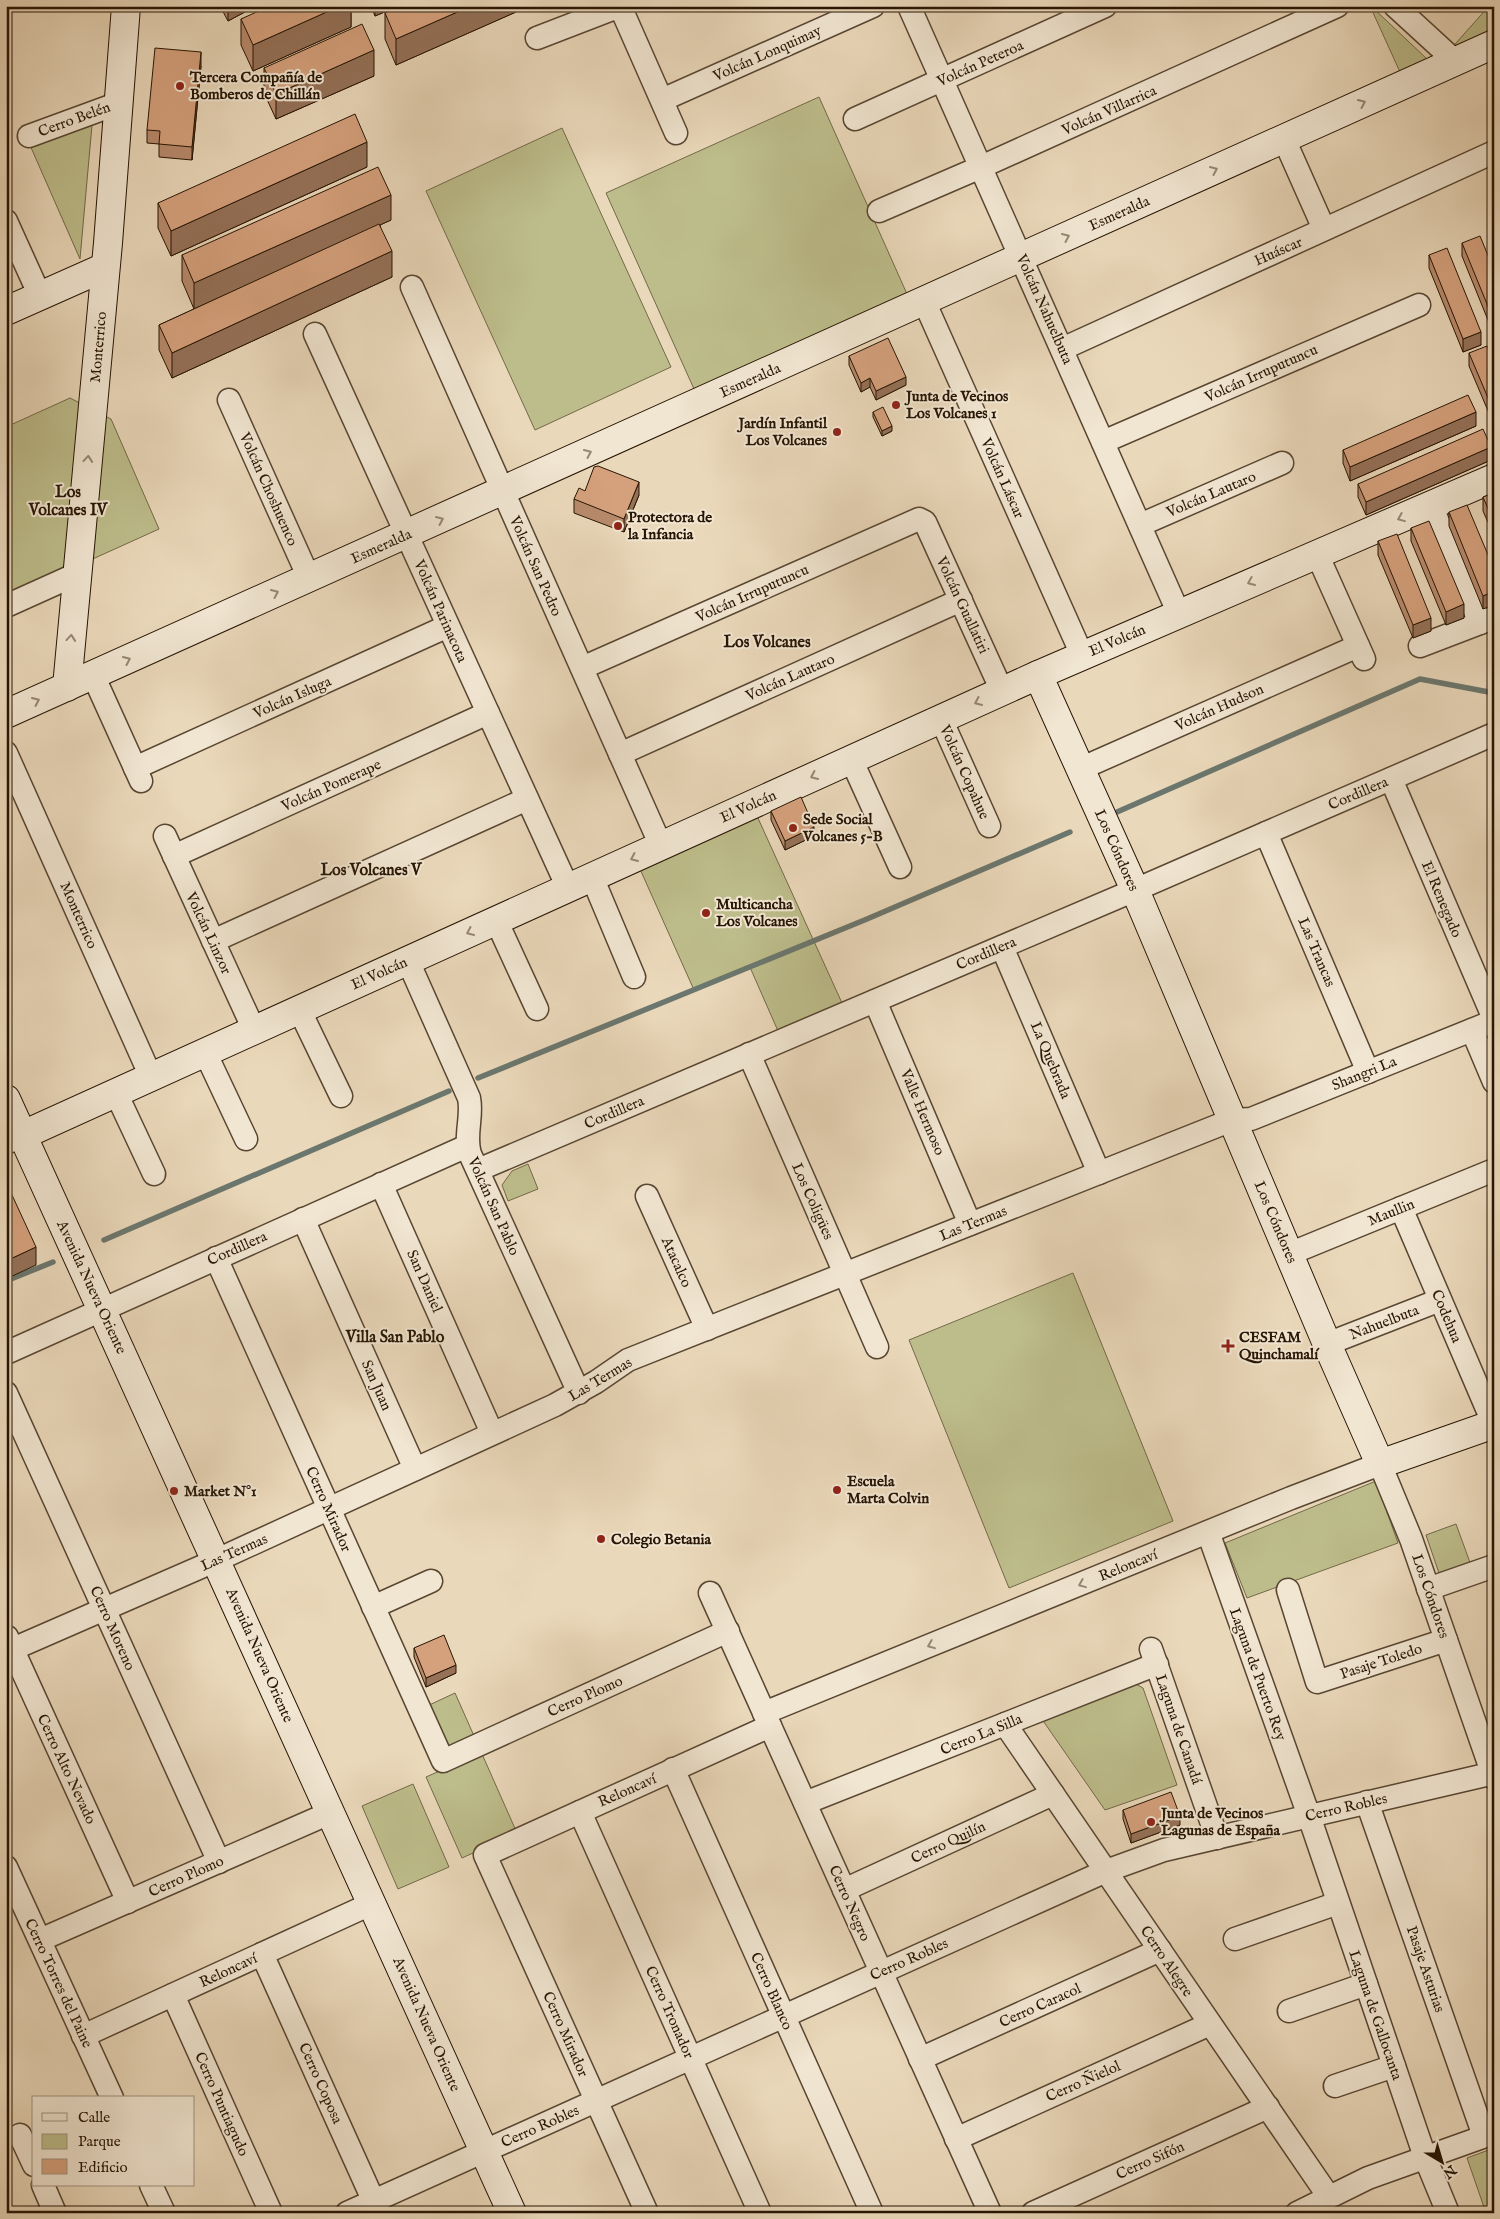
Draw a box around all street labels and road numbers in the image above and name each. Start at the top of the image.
street label: Volcán Lonquimay [709,21,825,86]
street label: Volcán Peteroa [933,36,1027,91]
street label: Volcán Villarrica [1058,81,1160,140]
street label: Cerro Belén [35,98,113,141]
street label: Esmeralda [1086,191,1153,235]
street label: Huáscar [1251,232,1306,270]
street label: Volcán Nahuelbuta [1011,250,1077,368]
street label: Monterrico [86,311,111,383]
street label: Volcán Irruputuncu [1201,340,1321,407]
street label: Esmeralda [717,358,784,402]
street label: Volcán Choshuenco [235,429,302,549]
street label: Volcán Láscar [976,434,1029,522]
street label: Volcán Lautaro [1163,467,1259,522]
street label: Volcán San Pedro [505,512,566,619]
street label: Esmeralda [348,524,415,568]
street label: Volcán Guallatiri [931,553,993,657]
street label: Volcán Parinacota [409,556,472,666]
street label: Volcán Irruputuncu [692,560,812,627]
street label: El Volcán [1086,620,1148,661]
street label: Volcán Lautaro [742,649,838,706]
street label: Volcán Isluga [249,672,335,724]
street label: Volcán Hudson [1171,679,1266,736]
street label: Volcán Copahue [935,721,994,822]
street label: Volcán Pomerape [277,755,384,816]
street label: Cordillera [1325,772,1392,815]
street label: El Volcán [717,786,779,827]
street label: Los Cóndores [1090,806,1143,894]
street label: El Renegado [1417,858,1466,940]
street label: Monterrico [55,879,102,952]
street label: Volcán Linzor [181,888,236,978]
street label: Las Trancas [1293,915,1340,990]
street label: Cordillera [953,932,1020,975]
street label: El Volcán [348,953,410,994]
street label: La Quebrada [1026,1019,1075,1102]
street label: Shangri La [1329,1052,1400,1095]
street label: Valle Hermoso [895,1065,949,1158]
street label: Cordillera [581,1091,648,1134]
street label: Volcán San Pablo [463,1153,524,1258]
street label: Los Coligües [787,1160,838,1243]
street label: Los Cóndores [1250,1178,1301,1266]
street label: Maullin [1365,1195,1417,1230]
street label: Las Termas [937,1201,1010,1246]
street label: Avenida Nueva Oriente [52,1216,131,1357]
street label: Cordillera [204,1227,270,1270]
street label: Atacalco [657,1233,696,1290]
street label: San Daniel [402,1247,447,1316]
street label: Codehua [1427,1287,1466,1346]
street label: Nahuelbuta [1347,1300,1422,1344]
street label: Las Termas [565,1353,636,1406]
street label: San Juan [357,1357,396,1413]
street label: Cerro Mirador [301,1463,356,1555]
street label: Las Termas [198,1529,271,1576]
street label: Reloncaví [1096,1545,1161,1586]
street label: Los Cóndores [1407,1552,1454,1641]
street label: Cerro Moreno [85,1583,140,1673]
street label: Avenida Nueva Oriente [221,1584,298,1726]
street label: Laguna de Puerto Rey [1225,1605,1291,1744]
street label: Pasaje Toledo [1338,1639,1425,1684]
street label: Cerro Plomo [545,1671,626,1721]
street label: Laguna de Canadá [1151,1672,1206,1787]
street label: Cerro La Silla [937,1709,1025,1760]
street label: Cerro Alto Nevado [33,1711,100,1827]
street label: Reloncaví [595,1769,660,1812]
street label: Cerro Robles [1303,1789,1389,1826]
street label: Cerro Quilín [908,1817,989,1868]
street label: Cerro Plomo [146,1851,227,1901]
street label: Cerro Negro [824,1862,875,1944]
street label: Cerro Torres del Paine [20,1916,97,2051]
street label: Cerro Alegre [1136,1922,1197,2000]
street label: Pasaje Asturias [1402,1923,1449,2015]
street label: Cerro Robles [867,1934,951,1985]
street label: Reloncaví [196,1948,261,1992]
street label: Laguna de Gallocanta [1344,1948,1407,2083]
street label: Cerro Blanco [746,1949,797,2033]
street label: Avenida Nueva Oriente [388,1953,465,2095]
street label: Cerro Tronador [641,1963,699,2062]
street label: Cerro Caracol [996,1979,1085,2032]
street label: Cerro Mirador [538,1988,593,2080]
street label: Cerro Coposa [294,2040,347,2127]
street label: Cerro Puntiagudo [190,2049,253,2159]
street label: Cerro Ñielol [1043,2056,1124,2106]
street label: Cerro Robles [498,2101,582,2152]
street label: Cerro Sifón [1113,2137,1187,2184]

